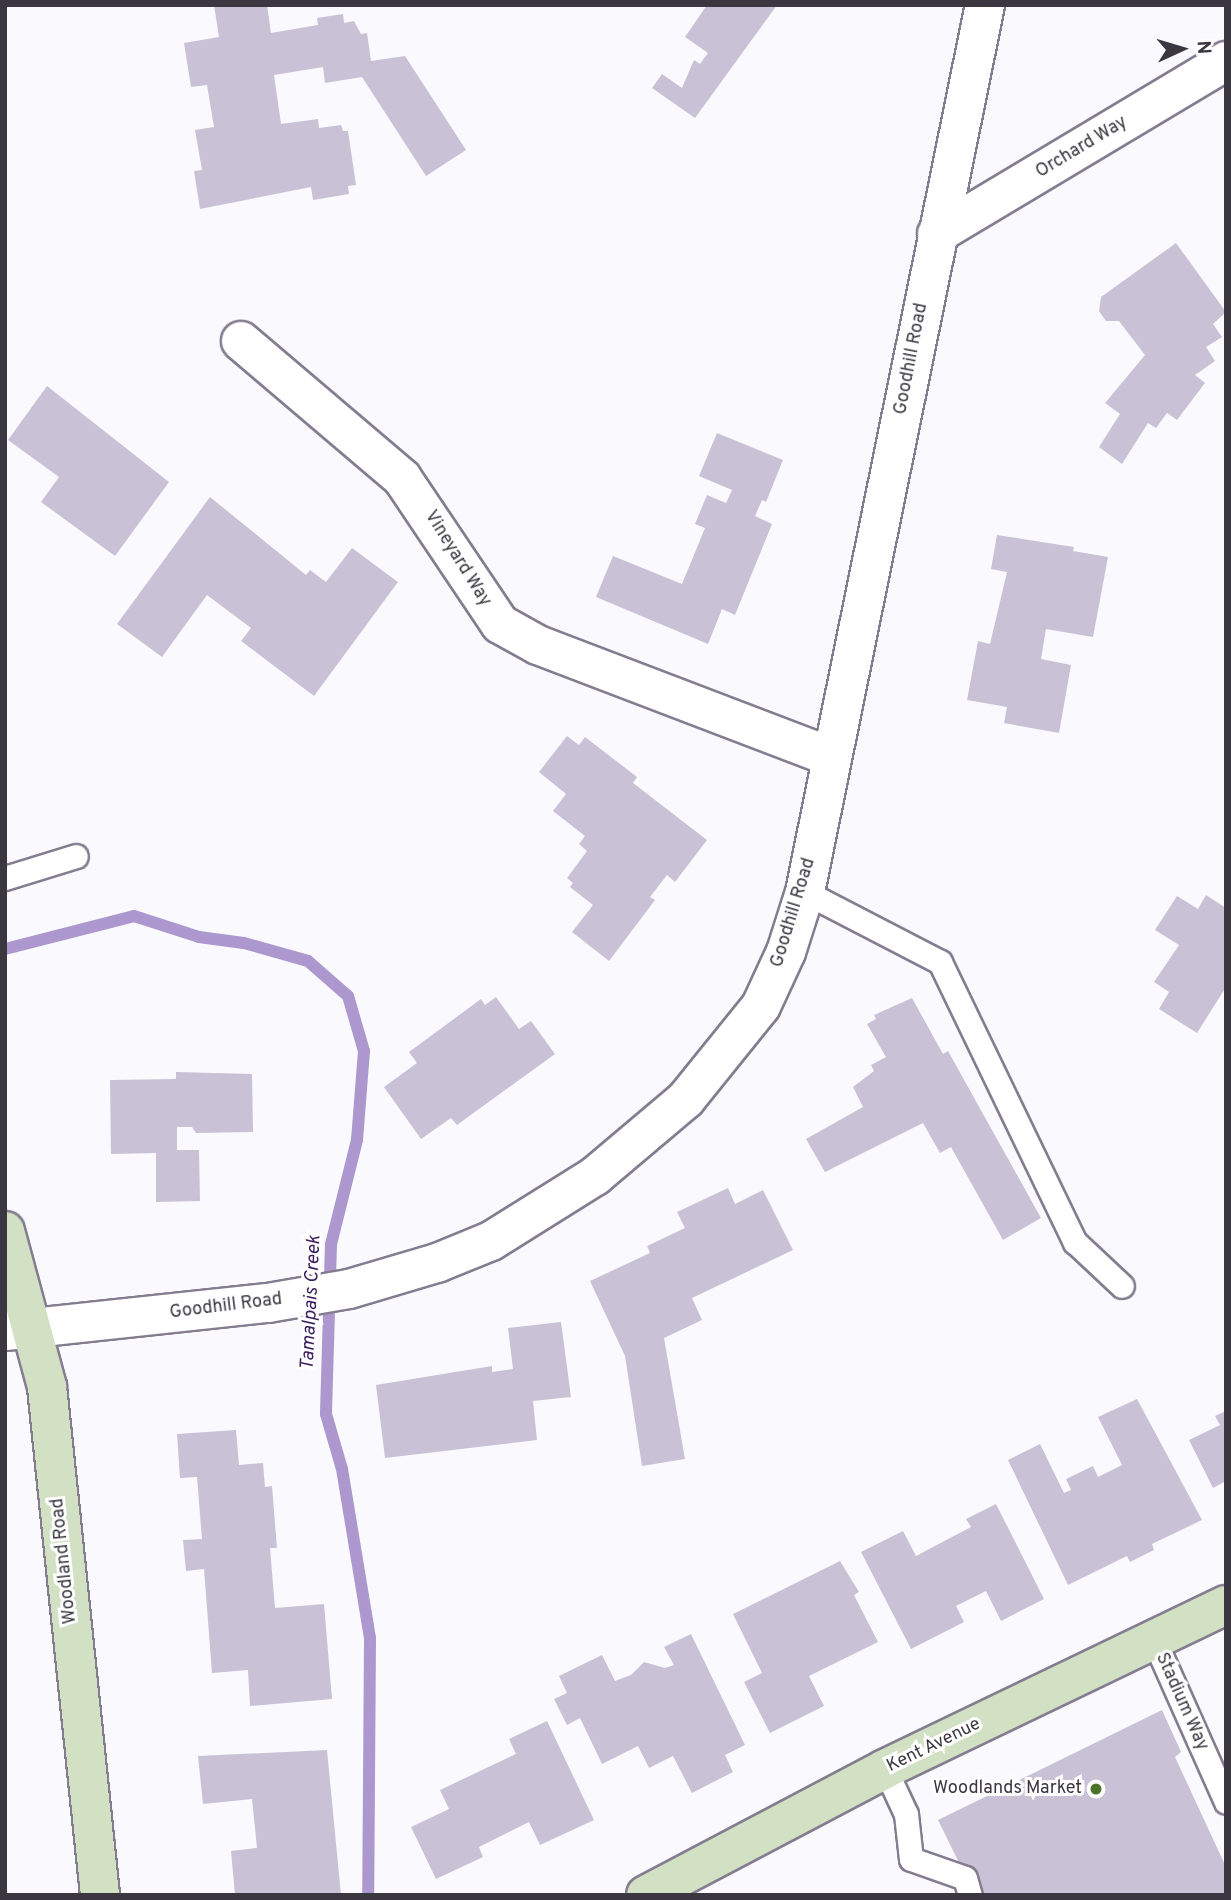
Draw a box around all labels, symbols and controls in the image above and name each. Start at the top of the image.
north arrow [1147,14,1217,84]
text: N [1191,40,1215,55]
street label: Orchard Way [1032,112,1132,184]
street label: Goodhill Road [891,301,933,417]
street label: Vineyard Way [419,507,495,611]
street label: Goodhill Road [767,856,821,970]
water label: Tamalpais Creek [297,1235,327,1371]
street label: Goodhill Road [169,1289,283,1325]
street label: Woodland Road [48,1497,82,1625]
street label: Stadium Way [1150,1650,1212,1754]
street label: Kent Avenue [883,1714,985,1778]
place label: Woodlands Market [933,1778,1082,1800]
marker: Woodlands Market [1088,1781,1104,1797]

